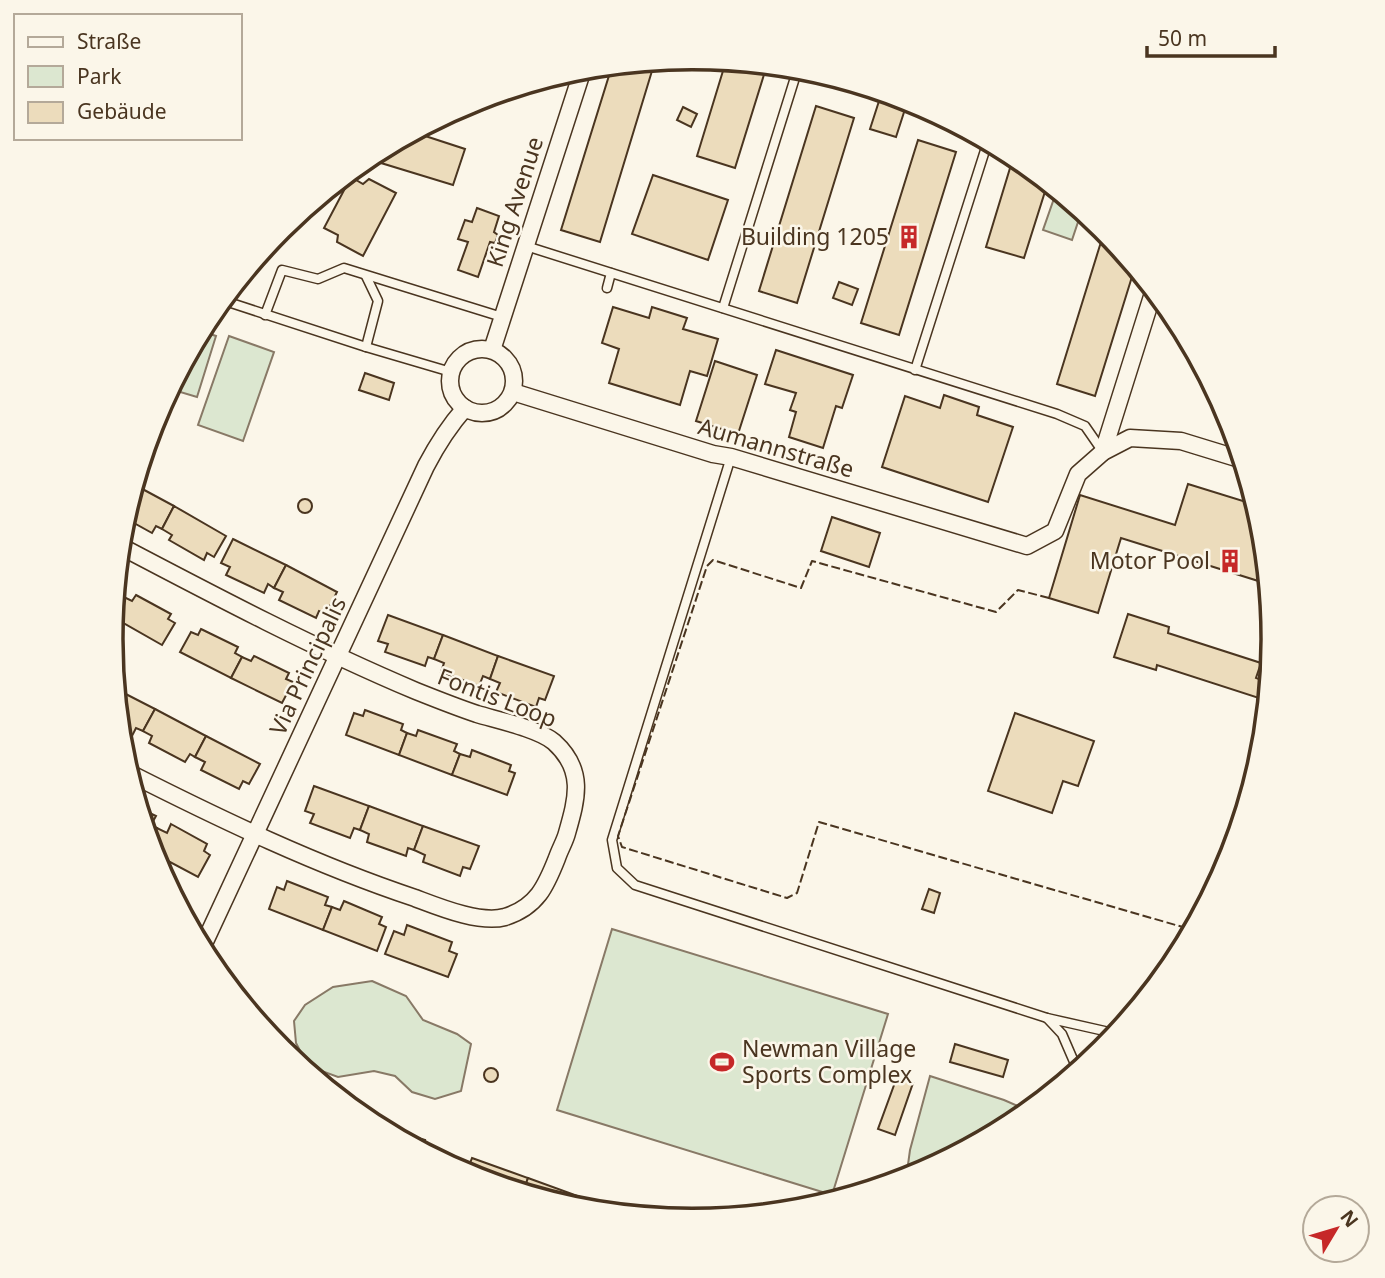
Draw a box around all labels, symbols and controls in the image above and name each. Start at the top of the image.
legend [14,14,242,140]
scale bar [1147,14,1275,58]
text: 50 m [1158,24,1207,52]
text: Straße [77,27,141,55]
text: Park [77,62,122,90]
text: Gebäude [77,97,167,125]
street label: King Avenue [478,132,550,271]
place label: Building 1205 [741,220,889,252]
building icon: Building 1205 [895,223,923,251]
street label: Aumannstraße [695,410,858,485]
place label: Motor Pool [1090,544,1210,576]
building icon: Motor Pool [1216,547,1244,575]
street label: Via Principalis [261,591,353,740]
street label: Fontis Loop [433,660,562,734]
place label: Newman Village Sports Complex [742,1032,916,1090]
sports icon: Newman Village Sports Complex [708,1048,736,1076]
north arrow [1301,1194,1371,1264]
text: N [1334,1204,1364,1233]

